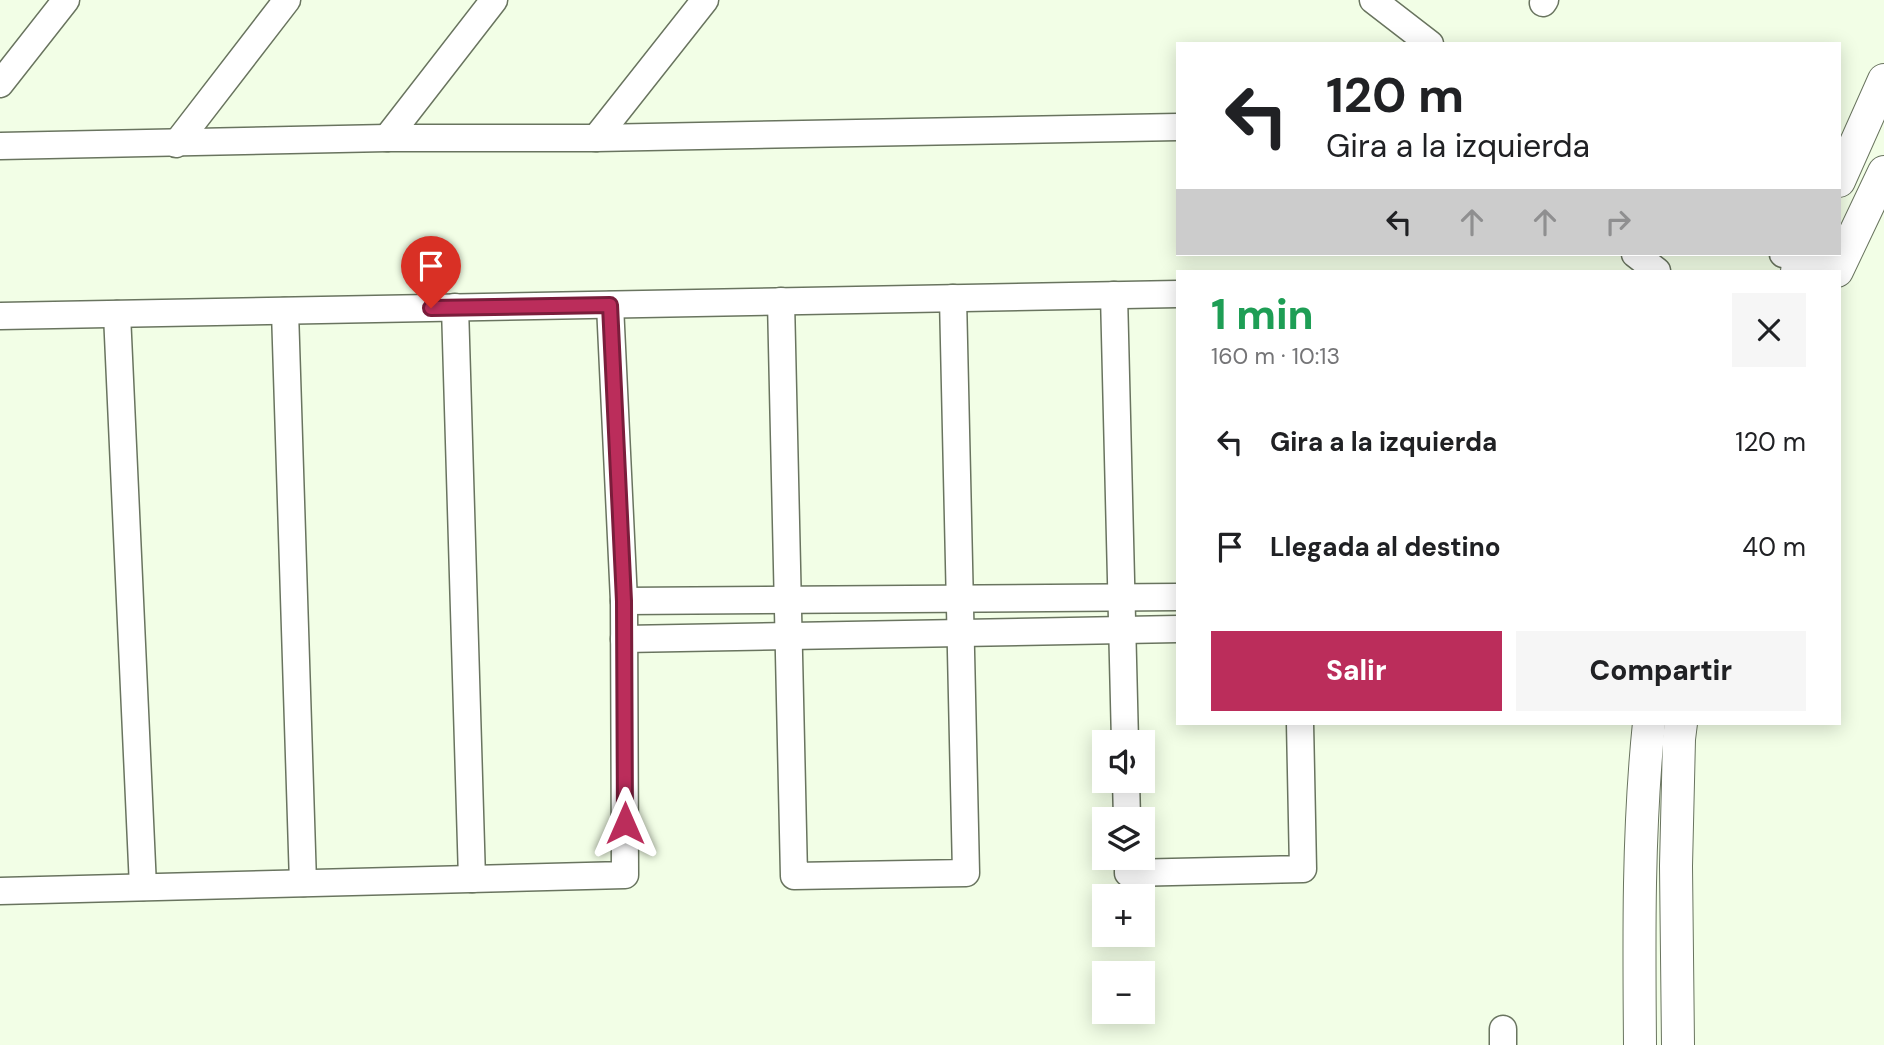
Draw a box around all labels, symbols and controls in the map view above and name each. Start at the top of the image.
text: 120 m [1326,63,1464,127]
icon: left [1211,70,1302,161]
text: Gira a la izquierda [1326,125,1590,167]
icon: left [1380,203,1418,241]
icon: ahead [1453,203,1491,241]
icon: ahead [1526,203,1564,241]
icon: right [1599,203,1637,241]
pin [401,236,461,308]
icon: arrive [412,247,450,285]
text: 1 min [1211,287,1314,342]
button: close [1732,293,1806,367]
text: 160 m · 10:13 [1211,341,1340,371]
icon: left [1211,423,1249,461]
text: Gira a la izquierda [1270,425,1497,459]
text: 120 m [1735,425,1806,459]
icon: arrive [1211,528,1249,566]
text: Llegada al destino [1270,530,1501,564]
text: 40 m [1742,530,1806,564]
button: Salir [1211,631,1502,711]
button: Compartir [1516,631,1806,711]
map controls [1092,730,1155,1024]
button: sound [1092,730,1155,793]
position arrow [588,786,662,860]
button: layers [1092,807,1155,870]
button: + [1092,884,1155,947]
button: − [1092,961,1155,1024]

